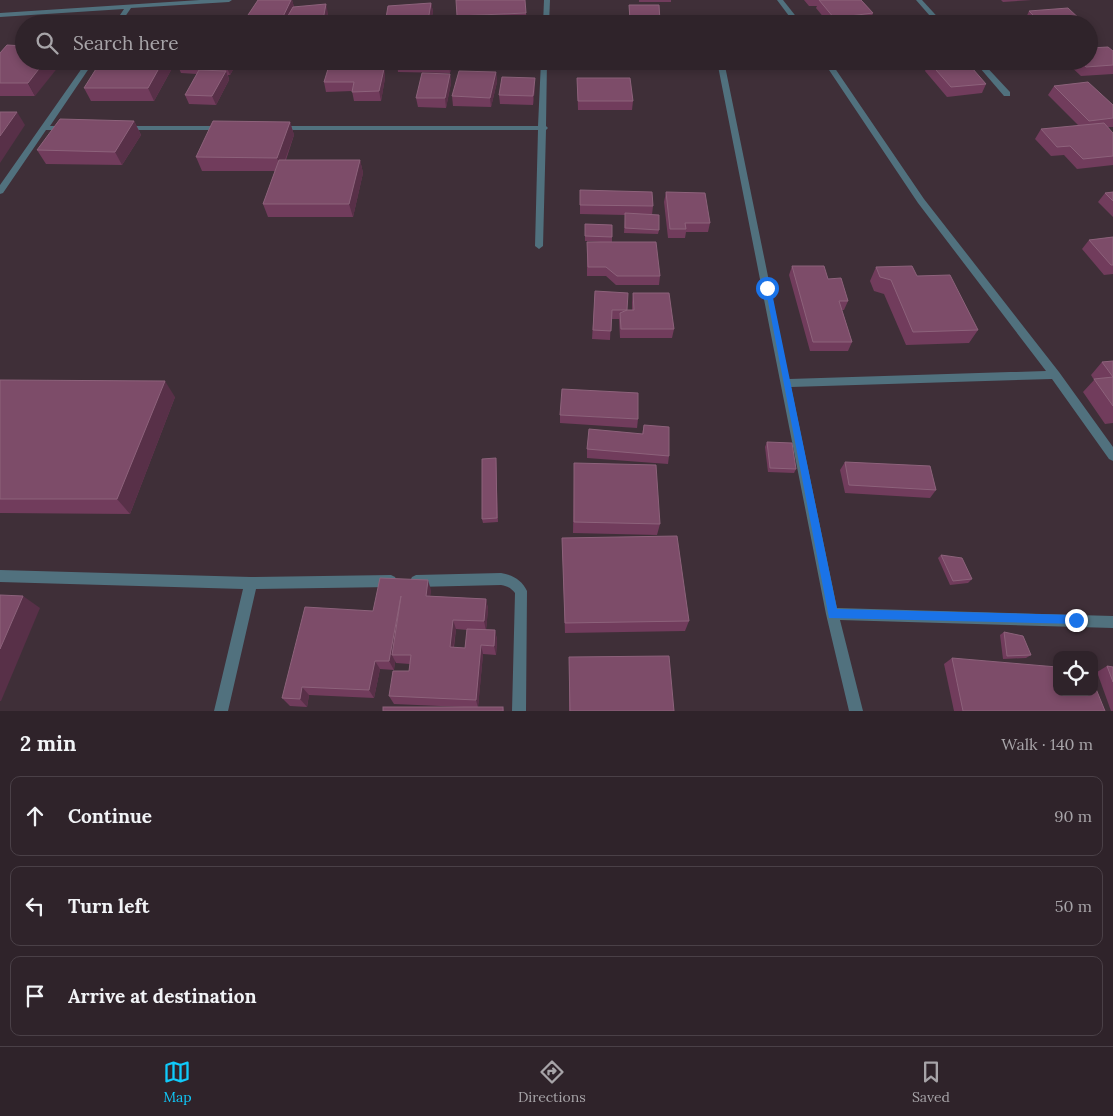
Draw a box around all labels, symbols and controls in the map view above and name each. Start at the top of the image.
search box [15,15,1098,70]
icon: search [33,29,61,57]
text: Search here [73,31,179,55]
route start [756,277,779,300]
route end [1065,609,1088,632]
map controls [1053,651,1098,696]
button: locate [1053,651,1098,696]
text: 2 min [20,730,76,757]
text: Walk · 140 m [1001,734,1093,754]
icon: ahead [21,802,49,830]
text: Continue [68,804,152,828]
text: 90 m [1054,806,1092,826]
icon: left [21,892,49,920]
text: Turn left [68,894,149,918]
text: 50 m [1055,896,1092,916]
icon: arrive [21,982,49,1010]
text: Arrive at destination [68,984,257,1008]
tab: Map [163,1058,192,1106]
tab: Directions [518,1058,586,1106]
tab: Saved [912,1058,950,1106]

